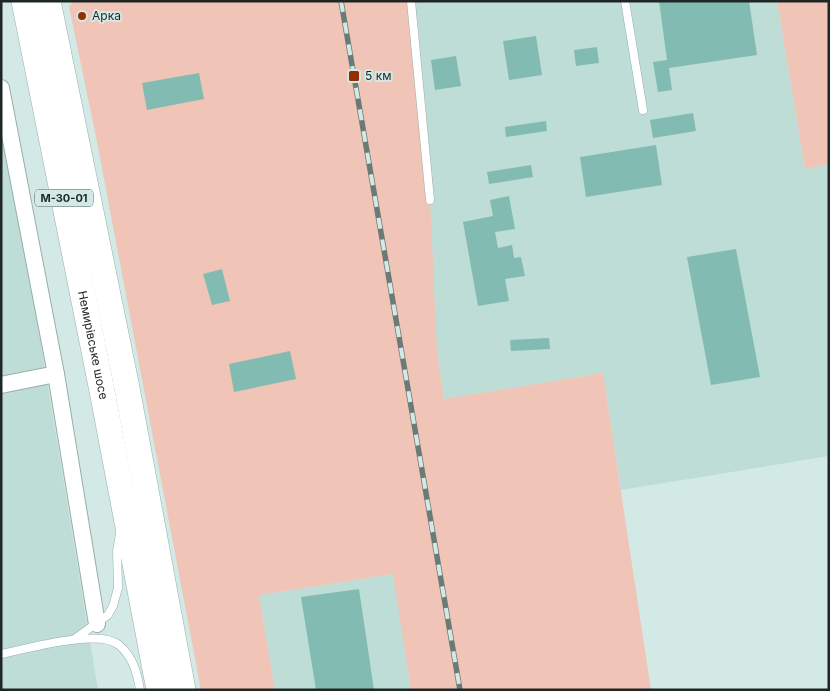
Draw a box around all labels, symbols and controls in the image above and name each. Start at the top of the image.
place label: Арка [92,8,121,23]
marker: Арка [76,10,88,22]
place label: 5 км [365,68,391,83]
marker: 5 км [347,69,361,83]
road number: М-30-01 [35,190,93,207]
street label: Немирівське шосе [75,289,112,401]

